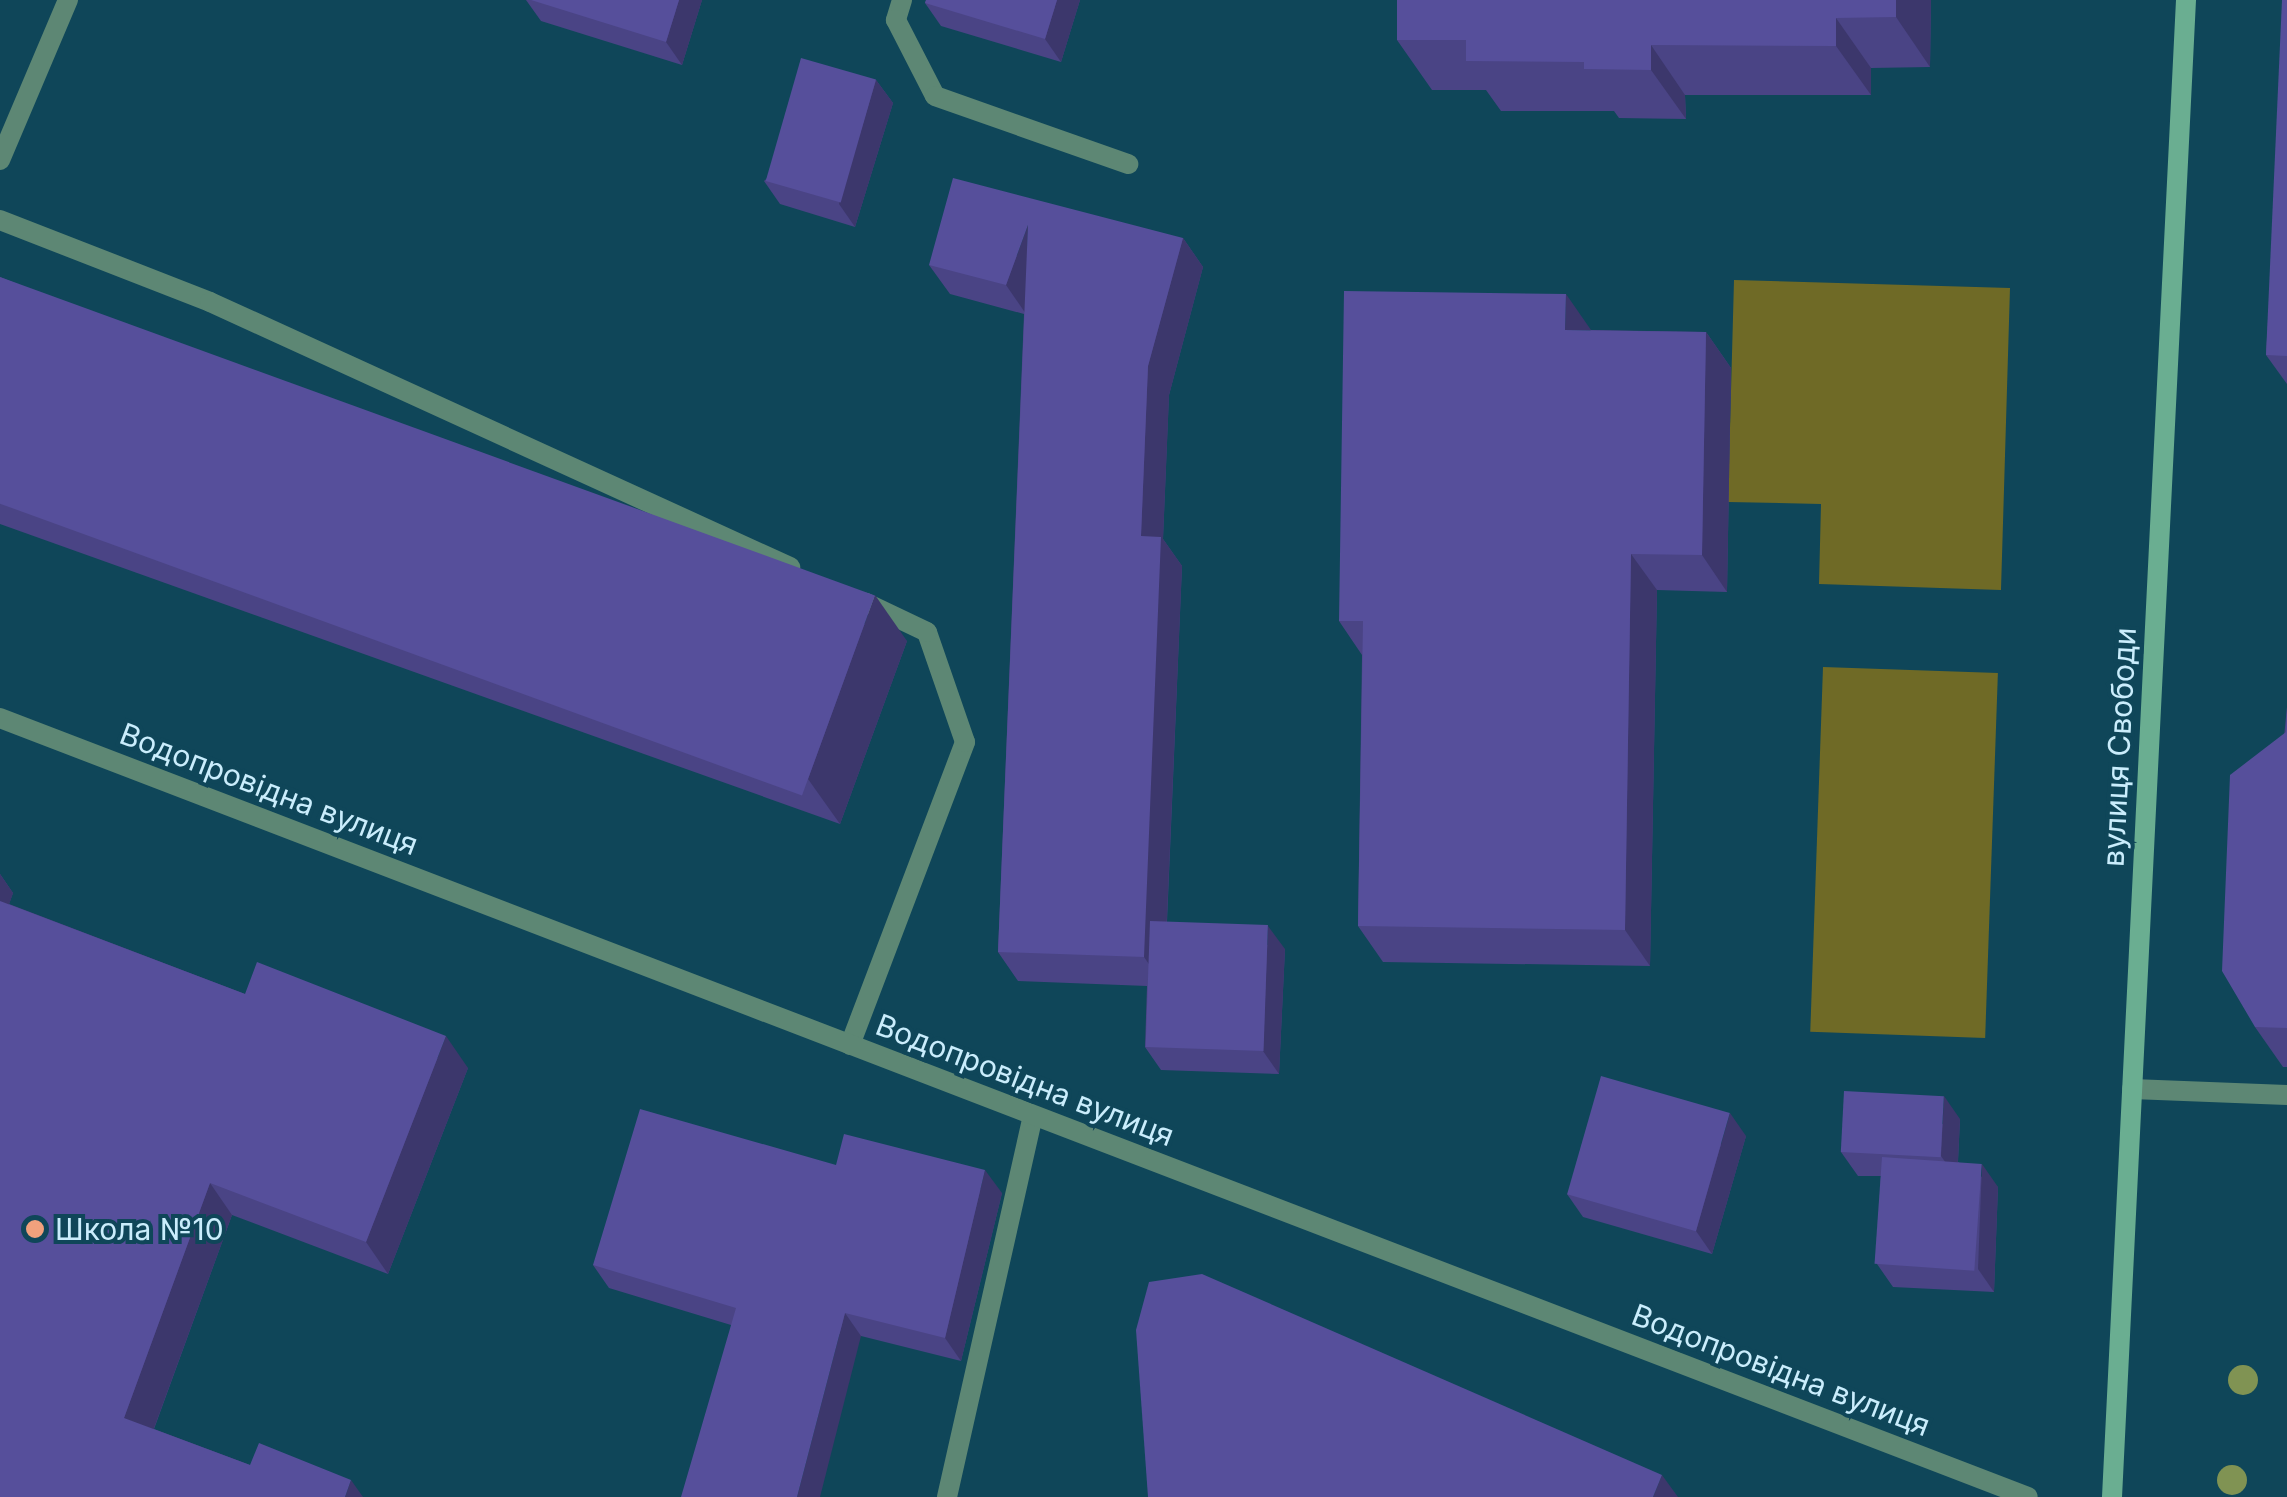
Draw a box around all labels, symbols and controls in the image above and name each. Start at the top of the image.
street label: вулиця Свободи [2095,626,2143,868]
street label: Водопровідна вулиця [115,715,423,863]
street label: Водопровідна вулиця [871,1006,1179,1154]
place label: Школа №10 [55,1211,224,1247]
marker: Школа №10 [24,1218,46,1240]
street label: Водопровідна вулиця [1627,1296,1935,1444]

